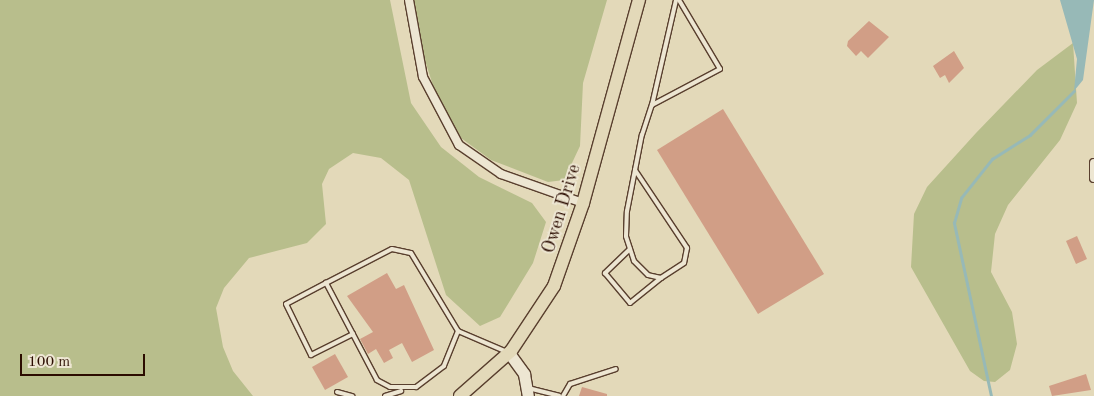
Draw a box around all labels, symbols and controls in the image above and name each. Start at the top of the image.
street label: Owen Drive [538,162,586,256]
scale bar [22,344,148,376]
text: 100 m [28,355,70,370]

